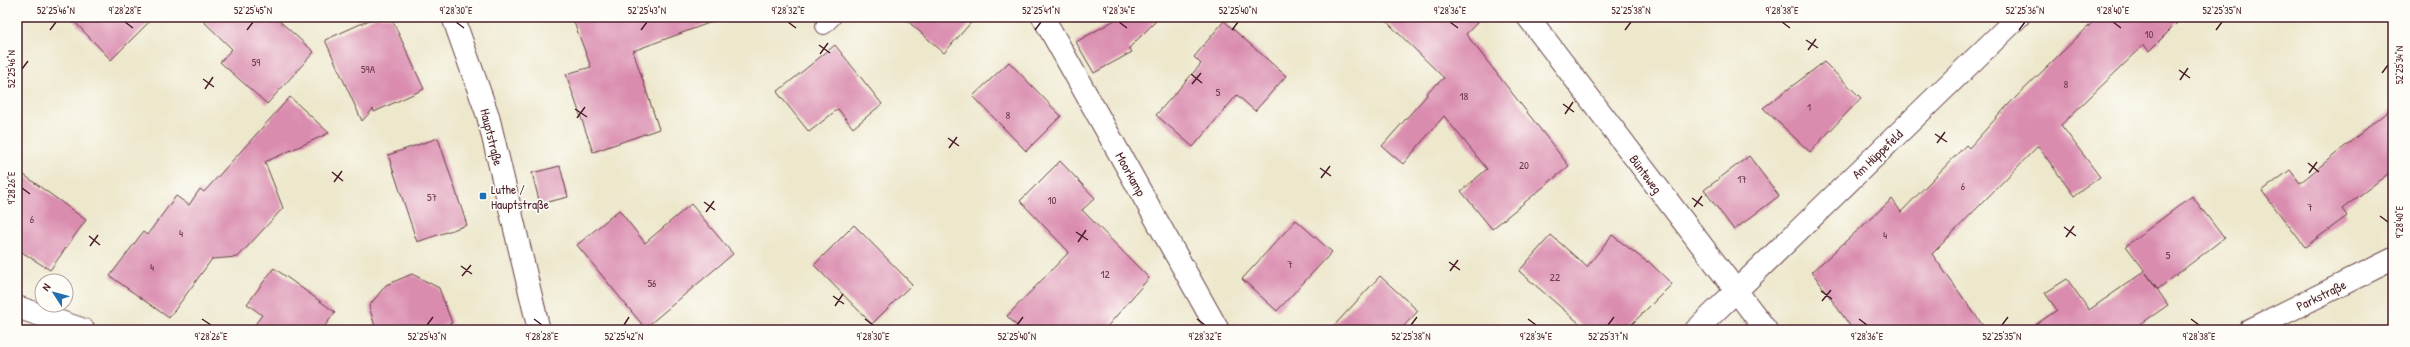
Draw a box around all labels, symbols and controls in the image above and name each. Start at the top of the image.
text: 52°25'46"N [37,4,75,17]
text: 9°28'28"E [108,4,142,17]
text: 52°25'45"N [234,4,272,17]
text: 9°28'30"E [439,4,473,17]
text: 52°25'43"N [628,4,666,17]
text: 9°28'32"E [771,4,805,17]
text: 52°25'41"N [1022,4,1060,17]
text: 9°28'34"E [1103,4,1136,17]
text: 52°25'40"N [1219,4,1257,17]
text: 9°28'36"E [1434,4,1467,17]
text: 52°25'38"N [1612,4,1650,17]
text: 9°28'38"E [1766,4,1799,17]
text: 52°25'36"N [2006,4,2044,17]
text: 9°28'40"E [2097,4,2130,17]
text: 52°25'35"N [2203,4,2241,17]
house number: 10 [2145,27,2154,41]
text: 52°25'34"N [2393,46,2406,84]
text: 52°25'46"N [5,50,18,88]
house number: 59 [252,55,260,69]
house number: 59A [361,62,376,76]
house number: 8 [2064,77,2069,91]
house number: 5 [1216,85,1221,99]
house number: 18 [1460,89,1469,103]
house number: 1 [1807,100,1811,114]
street label: Hauptstraße [476,107,508,167]
house number: 8 [1006,108,1011,122]
street label: Am Hüppefeld [1848,125,1906,183]
street label: Moorkamp [1111,149,1151,200]
street label: Bünteweg [1625,151,1667,197]
house number: 20 [1519,158,1529,172]
text: 9°28'26"E [5,171,18,204]
house number: 17 [1737,172,1747,186]
house number: 6 [1961,179,1966,193]
place label: Luthe / Hauptstraße [491,180,549,213]
house number: 57 [427,190,437,204]
marker: Luthe / Hauptstraße [478,191,488,201]
house number: 10 [1048,193,1057,207]
house number: 7 [2307,200,2313,214]
text: 9°28'40"E [2393,205,2406,238]
house number: 6 [30,212,35,226]
house number: 4 [179,226,183,240]
house number: 4 [1883,228,1887,242]
house number: 5 [2166,248,2171,262]
house number: 7 [1287,257,1293,271]
house number: 4 [150,260,154,274]
house number: 12 [1100,267,1110,281]
house number: 22 [1550,270,1560,284]
north arrow [34,273,74,313]
street label: Parkstraße [2293,275,2349,315]
house number: 56 [647,276,657,290]
text: N [39,281,53,294]
text: 9°28'26"E [195,330,228,343]
text: 52°25'43"N [408,330,446,343]
text: 9°28'28"E [525,330,559,343]
text: 52°25'42"N [605,330,643,343]
text: 9°28'30"E [856,330,890,343]
text: 52°25'40"N [998,330,1036,343]
text: 9°28'32"E [1188,330,1222,343]
text: 52°25'38"N [1392,330,1430,343]
text: 9°28'34"E [1520,330,1553,343]
text: 52°25'37"N [1588,330,1628,343]
text: 9°28'36"E [1851,330,1884,343]
text: 52°25'35"N [1983,330,2021,343]
text: 9°28'38"E [2183,330,2216,343]

